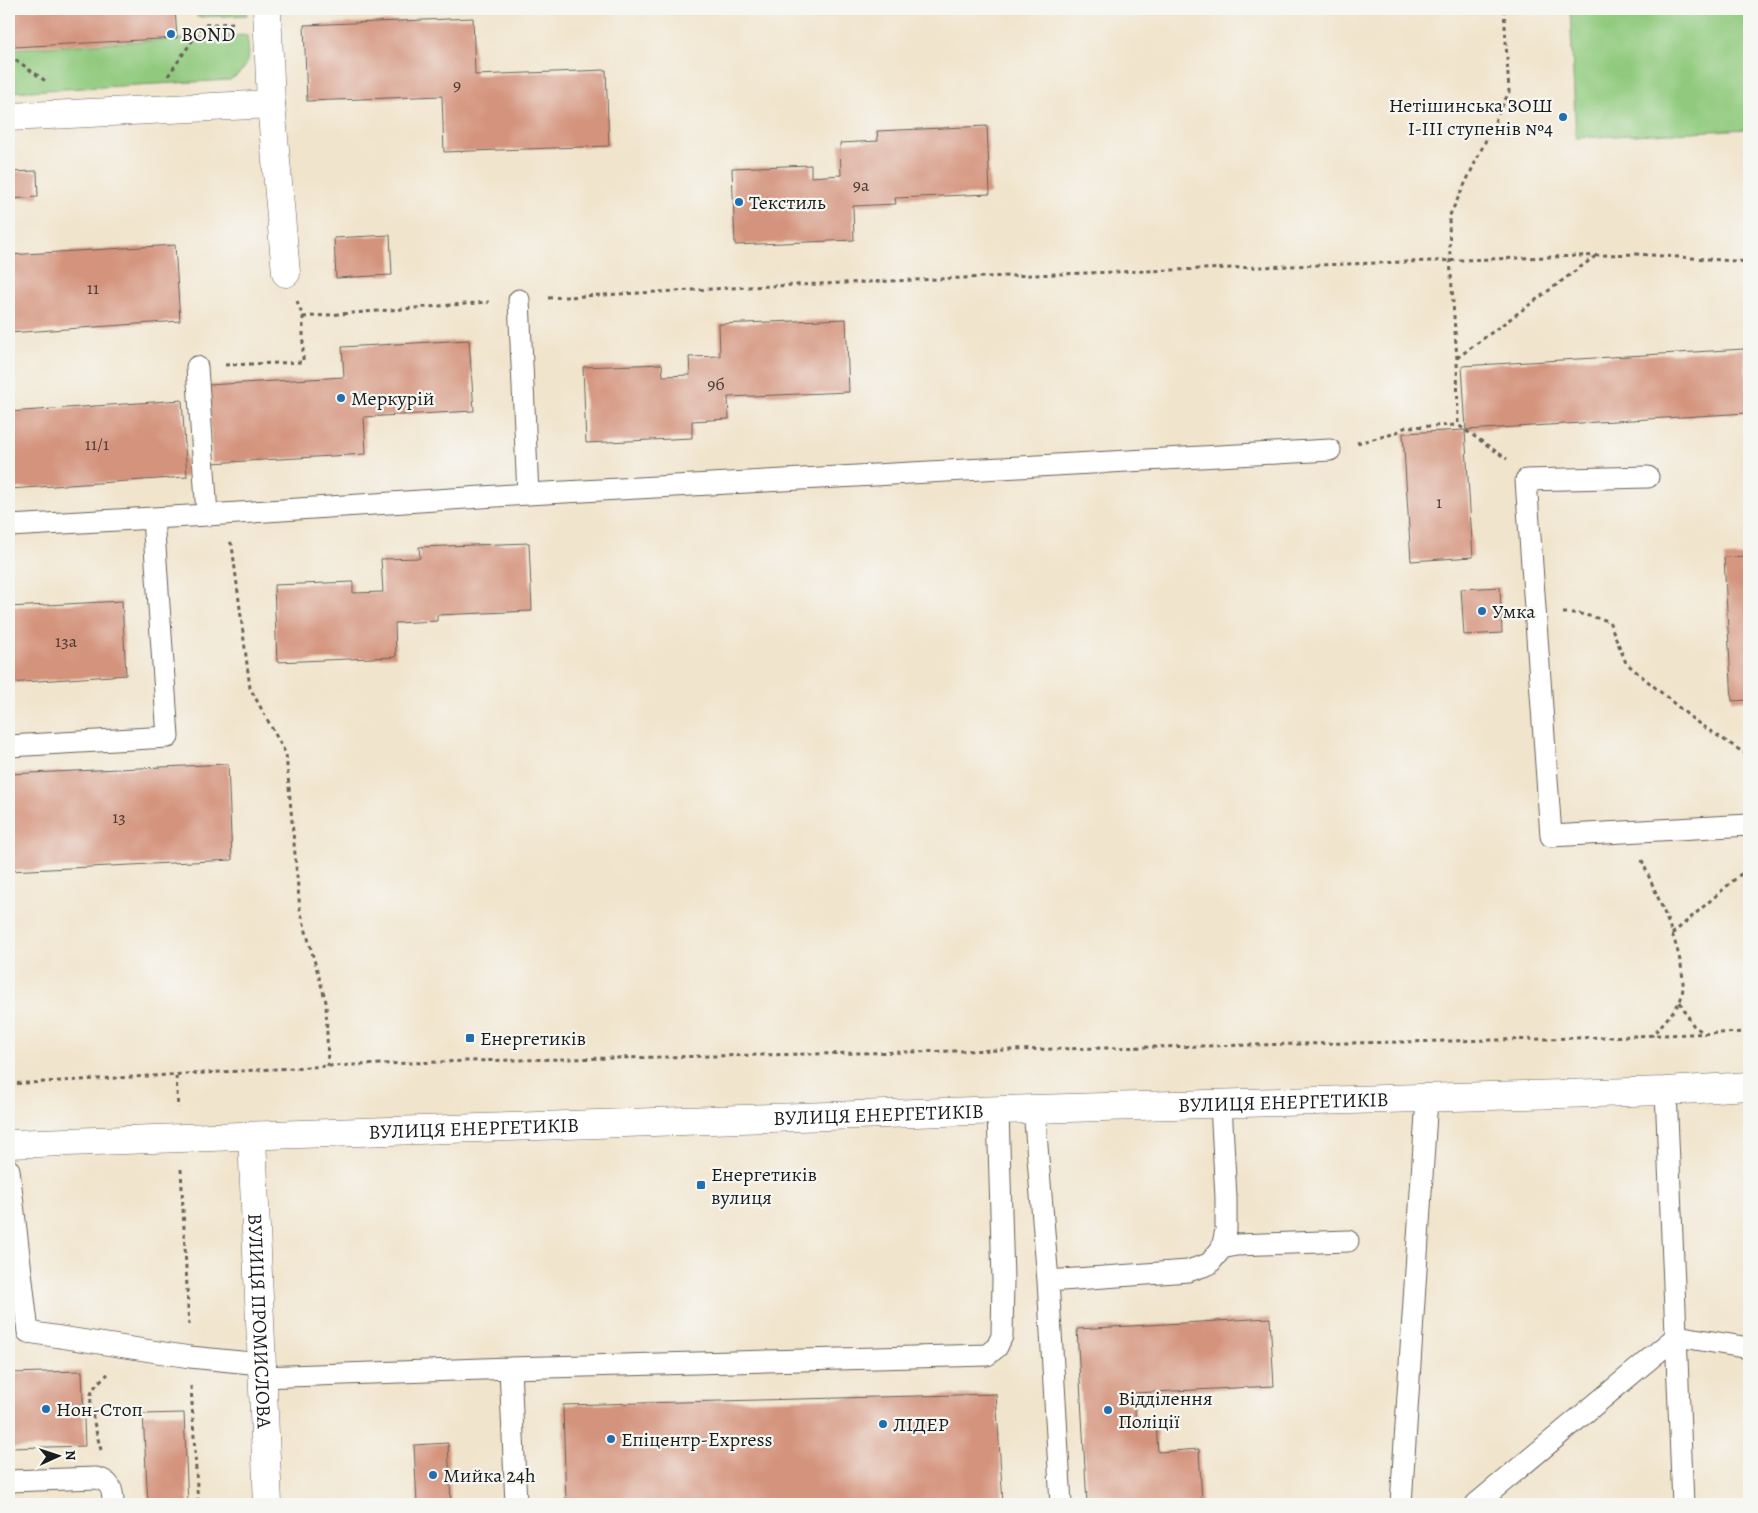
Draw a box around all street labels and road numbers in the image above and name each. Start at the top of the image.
street label: ВУЛИЦЯ ЕНЕРГЕТИКІВ [1178,1085,1389,1118]
street label: ВУЛИЦЯ ЕНЕРГЕТИКІВ [773,1097,984,1131]
street label: ВУЛИЦЯ ЕНЕРГЕТИКІВ [368,1111,579,1145]
street label: ВУЛИЦЯ ПРОМИСЛОВА [242,1213,278,1429]

